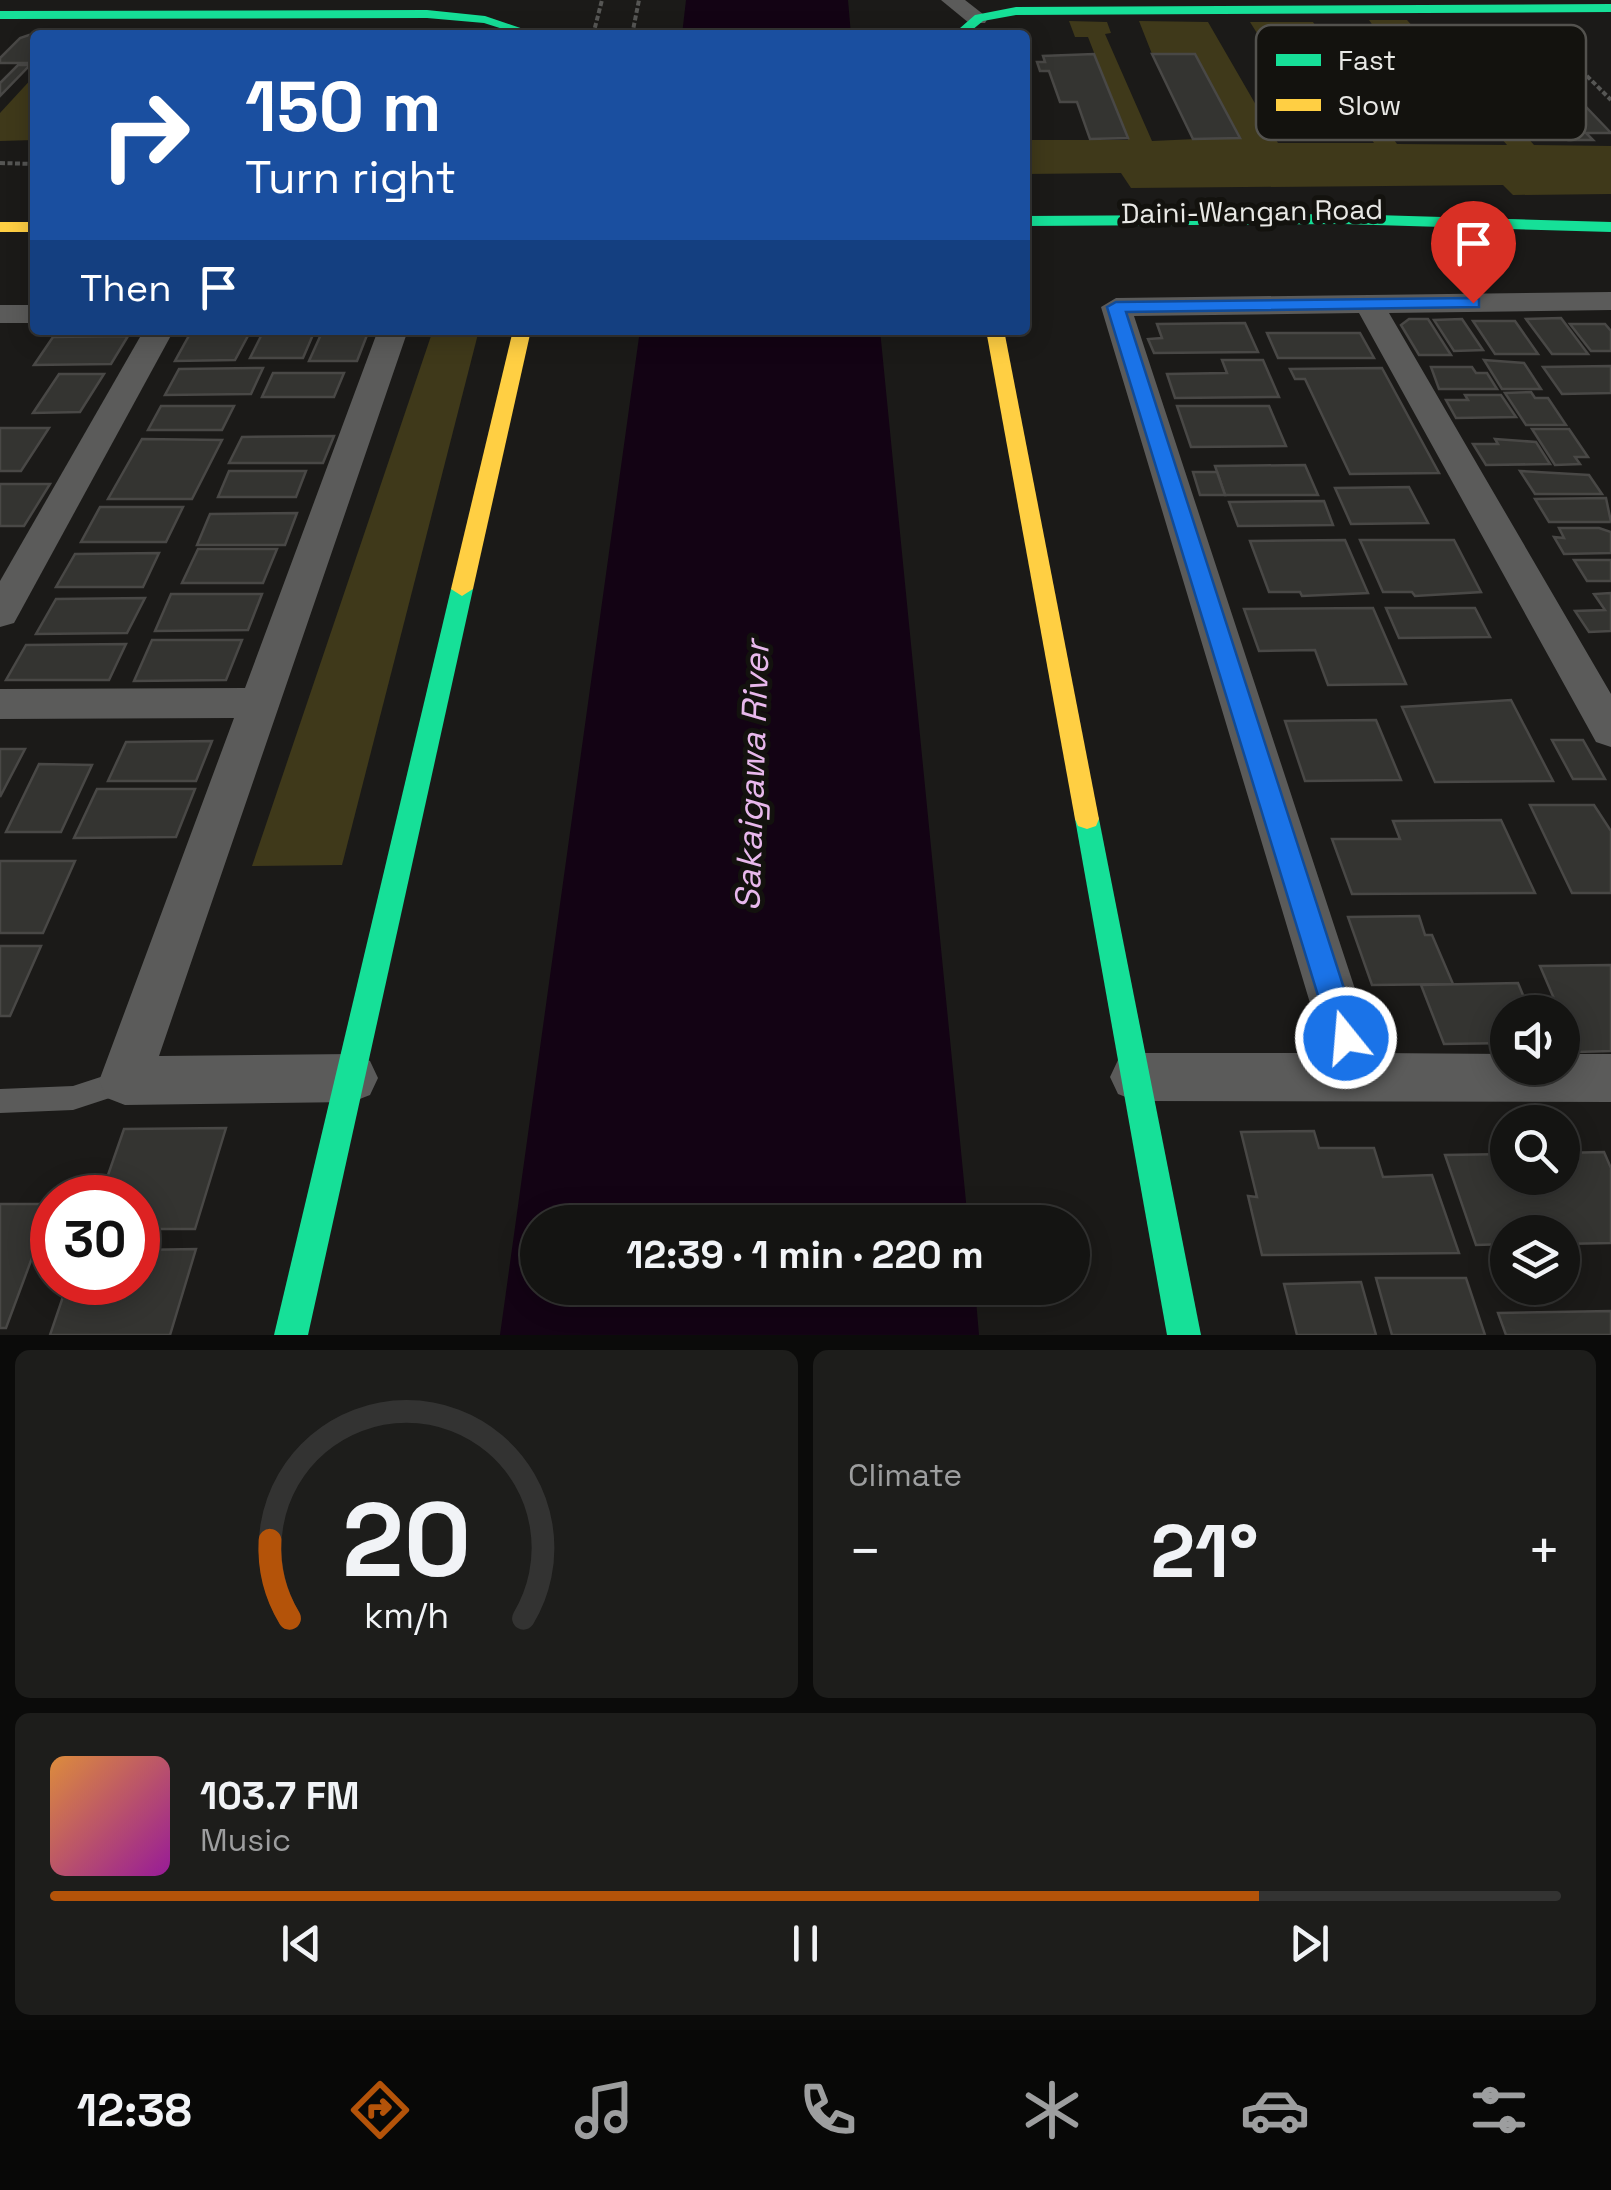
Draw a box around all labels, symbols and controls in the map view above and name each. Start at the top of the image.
legend [1256,25,1586,140]
text: Fast [1338,42,1396,78]
text: 150 m [245,62,442,151]
icon: right [80,70,210,200]
text: Slow [1338,87,1401,123]
text: Turn right [245,149,456,206]
street label: Daini-Wangan Road [1120,191,1384,231]
pin [1431,201,1516,304]
icon: arrive [1446,216,1501,271]
icon: arrive [191,260,246,315]
text: Then [80,264,171,312]
water label: Sakaigawa River [725,636,779,912]
position arrow [1294,986,1398,1090]
map controls [1490,995,1580,1305]
button: sound [1490,995,1580,1085]
button: search [1490,1105,1580,1195]
speed limit sign: 30 [30,1175,160,1305]
button: layers [1490,1215,1580,1305]
text: 12:39 · 1 min · 220 m [626,1231,984,1279]
text: Climate [848,1455,962,1495]
text: 20 [342,1474,471,1606]
text: 21° [1150,1503,1259,1599]
text: − [848,1516,882,1586]
text: + [1527,1516,1561,1586]
text: km/h [364,1593,449,1638]
text: 103.7 FM [200,1772,359,1820]
text: Music [200,1820,291,1860]
icon: previous [274,1916,329,1971]
icon: pause [778,1916,833,1971]
icon: next [1282,1916,1337,1971]
icon: directions [345,2075,415,2145]
icon: music [569,2075,639,2145]
icon: phone [793,2075,863,2145]
icon: climate [1017,2075,1087,2145]
icon: car [1240,2075,1310,2145]
icon: filters [1464,2075,1534,2145]
text: 12:38 [77,2082,192,2139]

